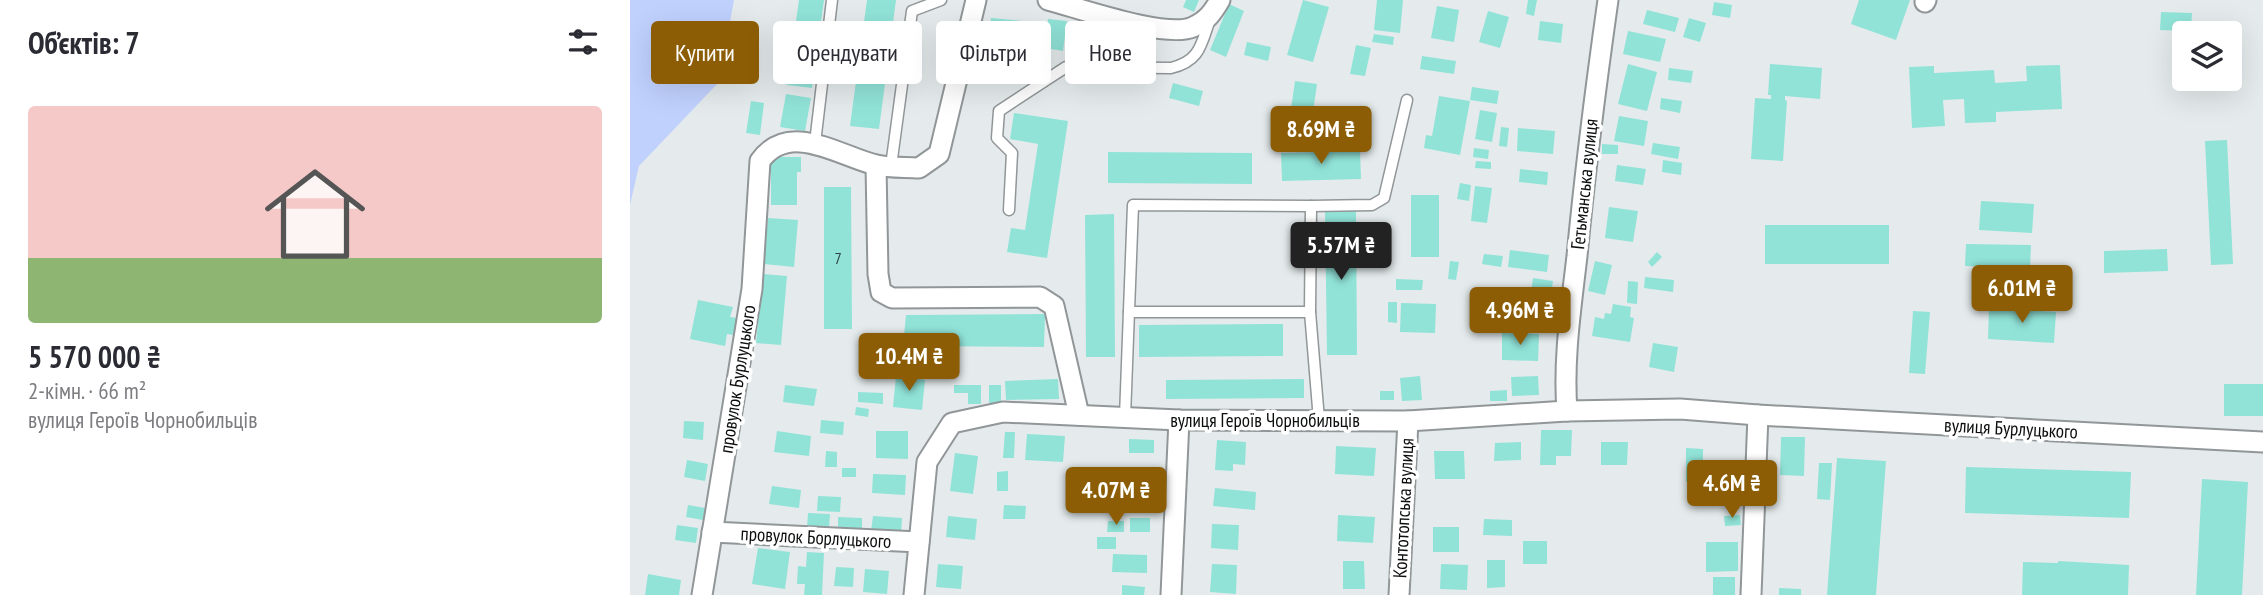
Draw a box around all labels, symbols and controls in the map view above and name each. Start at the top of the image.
chip: Купити [651,21,759,84]
chip: Орендувати [773,21,922,84]
chip: Фільтри [936,21,1051,84]
chip: Нове [1065,21,1156,84]
map controls [2172,21,2242,91]
button: layers [2172,21,2242,91]
text: Об’єктів: 7 [28,23,139,62]
icon: filters [564,23,602,61]
pin: 8.69M ₴ [1256,106,1386,166]
text: 8.69M ₴ [1287,114,1355,143]
street label: Гетьманська вулиця [1565,117,1603,251]
icon: home [252,151,378,277]
pin: 5.57M ₴ [1276,222,1406,282]
text: 5.57M ₴ [1307,230,1375,259]
house number: 7 [834,248,842,268]
pin: 6.01M ₴ [1957,266,2087,325]
text: 6.01M ₴ [1988,273,2056,302]
pin: 4.96M ₴ [1455,288,1585,347]
text: 4.96M ₴ [1486,295,1554,324]
street label: провулок Бурлуцького [713,303,761,455]
pin: 10.4M ₴ [844,334,974,393]
text: 5 570 000 ₴ [28,337,161,376]
text: 10.4M ₴ [875,341,943,370]
text: 2-кімн. · 66 m² [28,376,146,405]
text: вулиця Героїв Чорнобильців [28,405,258,434]
street label: вулиця Героїв Чорнобильців [1170,408,1360,432]
street label: вулиця Бурлуцького [1944,413,2078,443]
street label: Контотопська вулиця [1387,437,1419,579]
pin: 4.6M ₴ [1675,461,1789,520]
pin: 4.07M ₴ [1051,468,1181,527]
text: 4.6M ₴ [1703,468,1761,497]
text: 4.07M ₴ [1082,475,1150,504]
street label: провулок Борлуцького [740,521,892,553]

